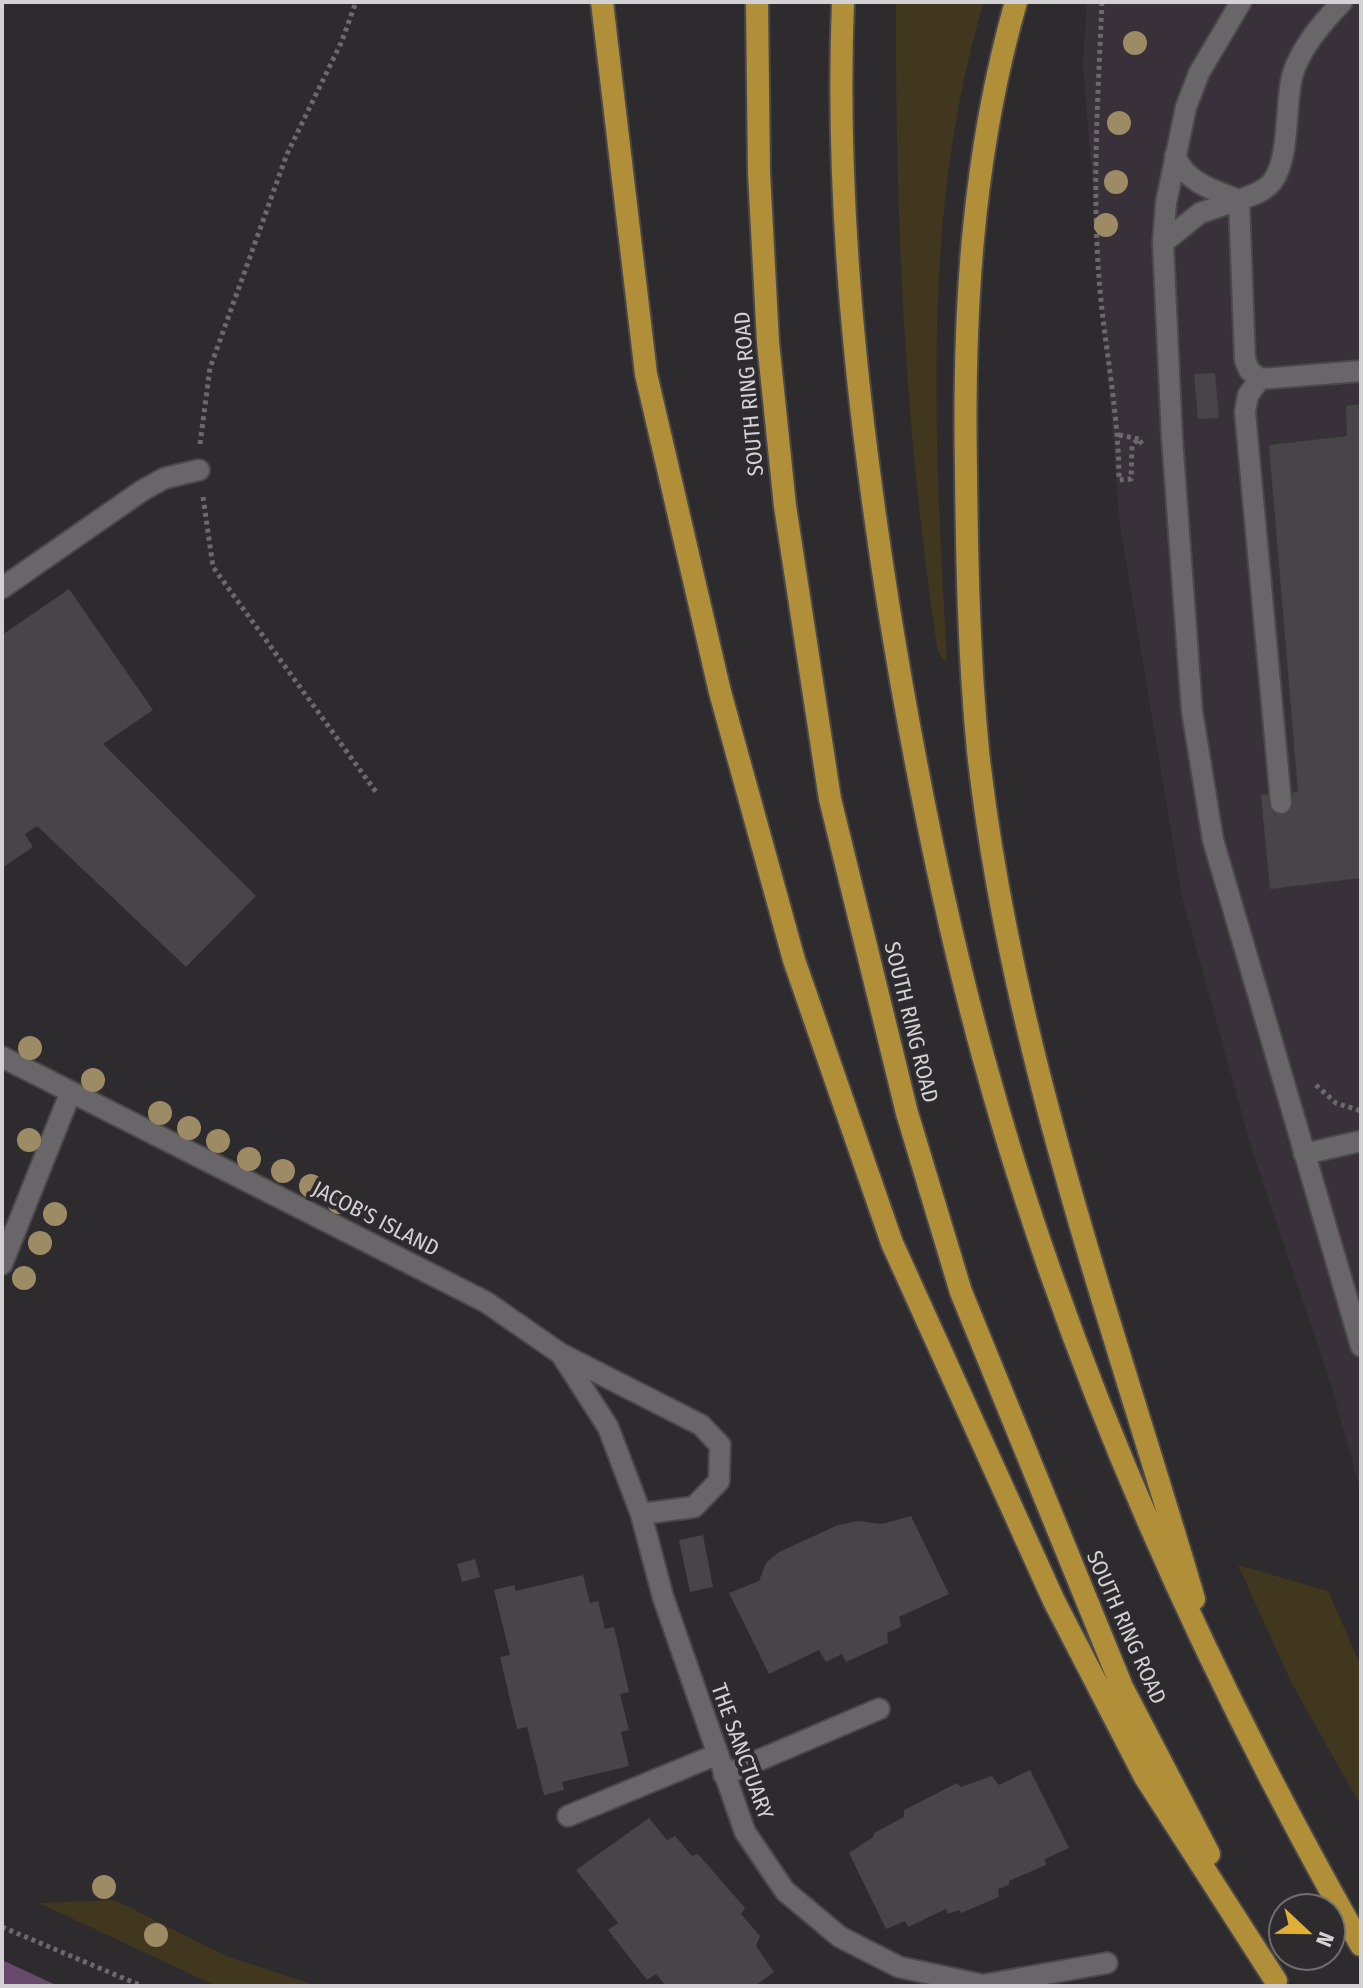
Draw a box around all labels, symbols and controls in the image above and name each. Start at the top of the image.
street label: SOUTH RING ROAD [728,311,769,477]
street label: SOUTH RING ROAD [878,939,945,1105]
street label: JACOB'S ISLAND [308,1175,444,1262]
street label: SOUTH RING ROAD [1081,1546,1172,1708]
street label: THE SANCTUARY [705,1680,780,1823]
north arrow [1267,1892,1347,1972]
text: N [1310,1928,1340,1950]

